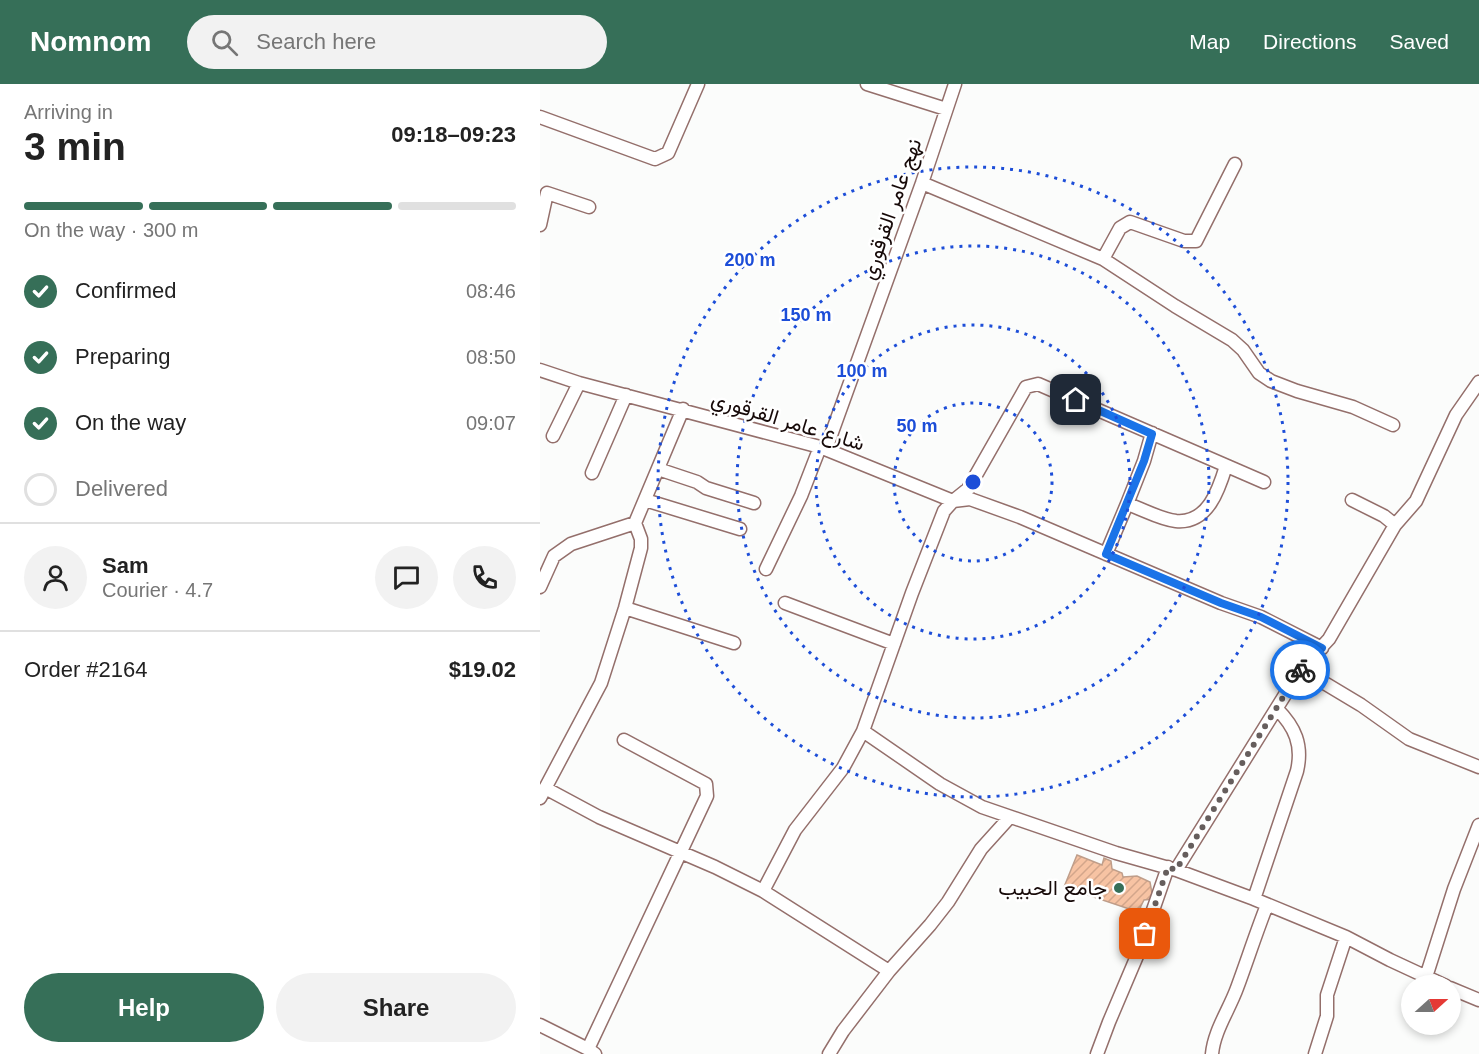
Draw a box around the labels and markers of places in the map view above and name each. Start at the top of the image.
pin [1050,374,1101,425]
centre of rings [963,472,983,492]
place label: جامع الحبيب [998,876,1107,902]
marker: جامع الحبيب [1112,881,1126,895]
pin [1119,908,1170,959]

